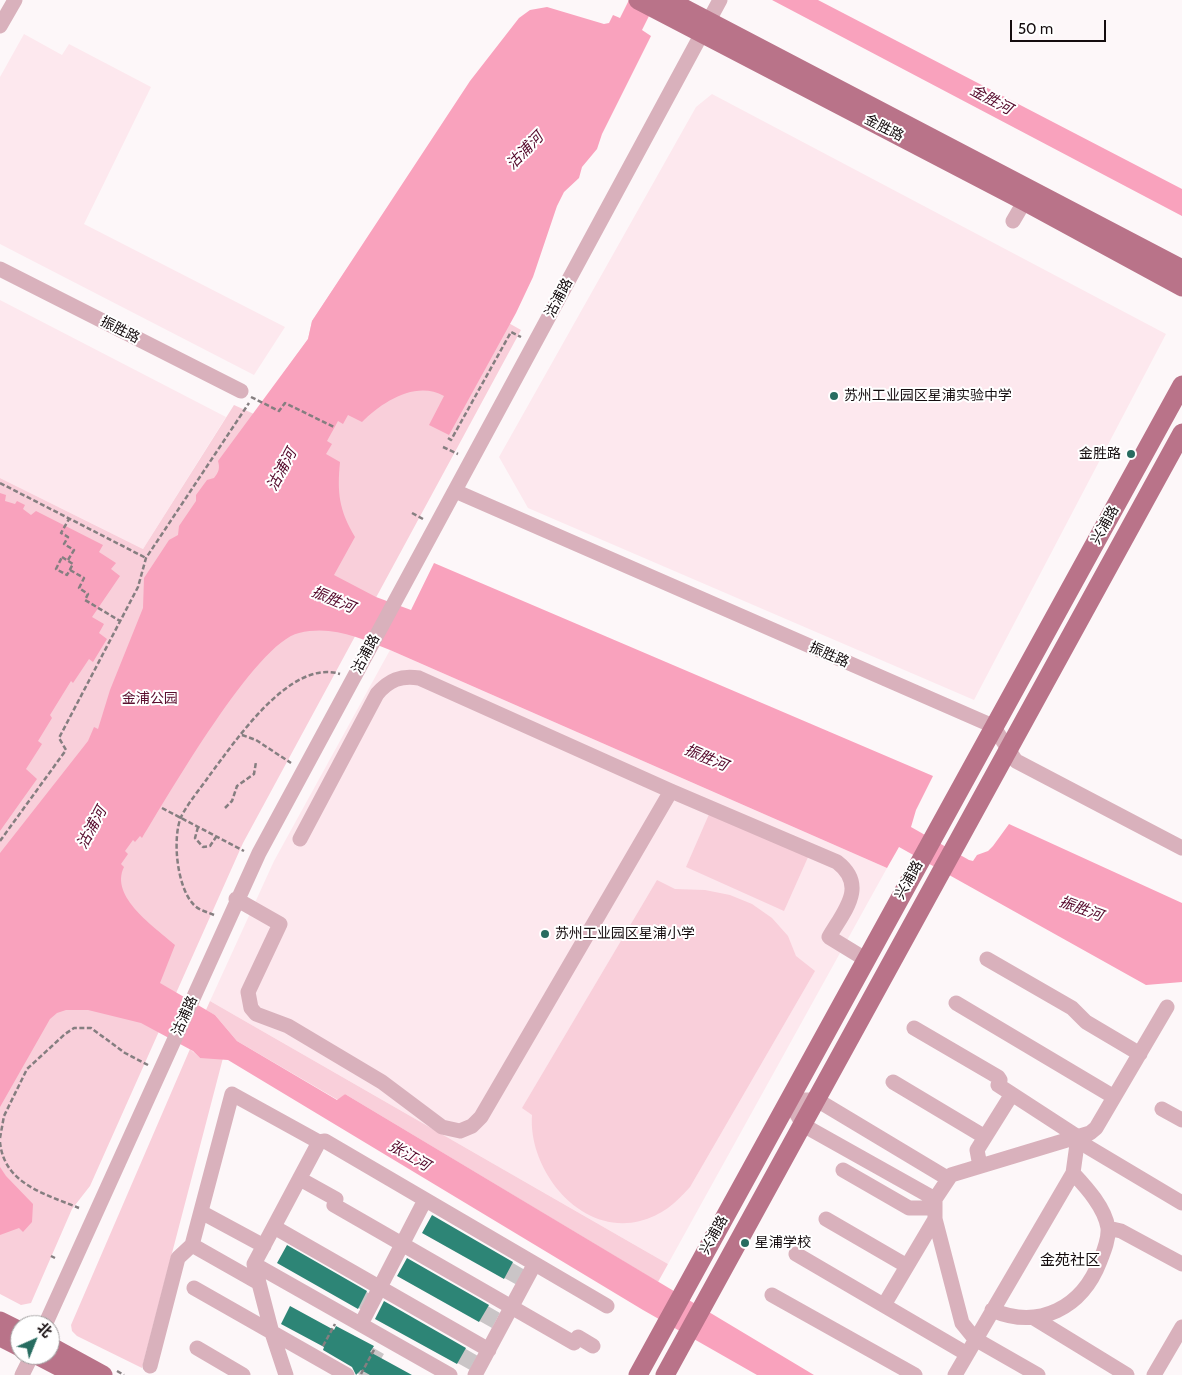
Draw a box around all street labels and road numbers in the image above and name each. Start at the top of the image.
street label: 金胜路 [861,111,907,145]
street label: 沽浦路 [542,276,576,320]
street label: 振胜路 [97,313,143,347]
street label: 兴浦路 [1087,503,1123,547]
street label: 沽浦路 [349,632,383,676]
street label: 振胜路 [806,639,852,671]
street label: 兴浦路 [891,858,927,902]
street label: 沽浦路 [169,993,201,1039]
street label: 兴浦路 [696,1213,732,1257]

